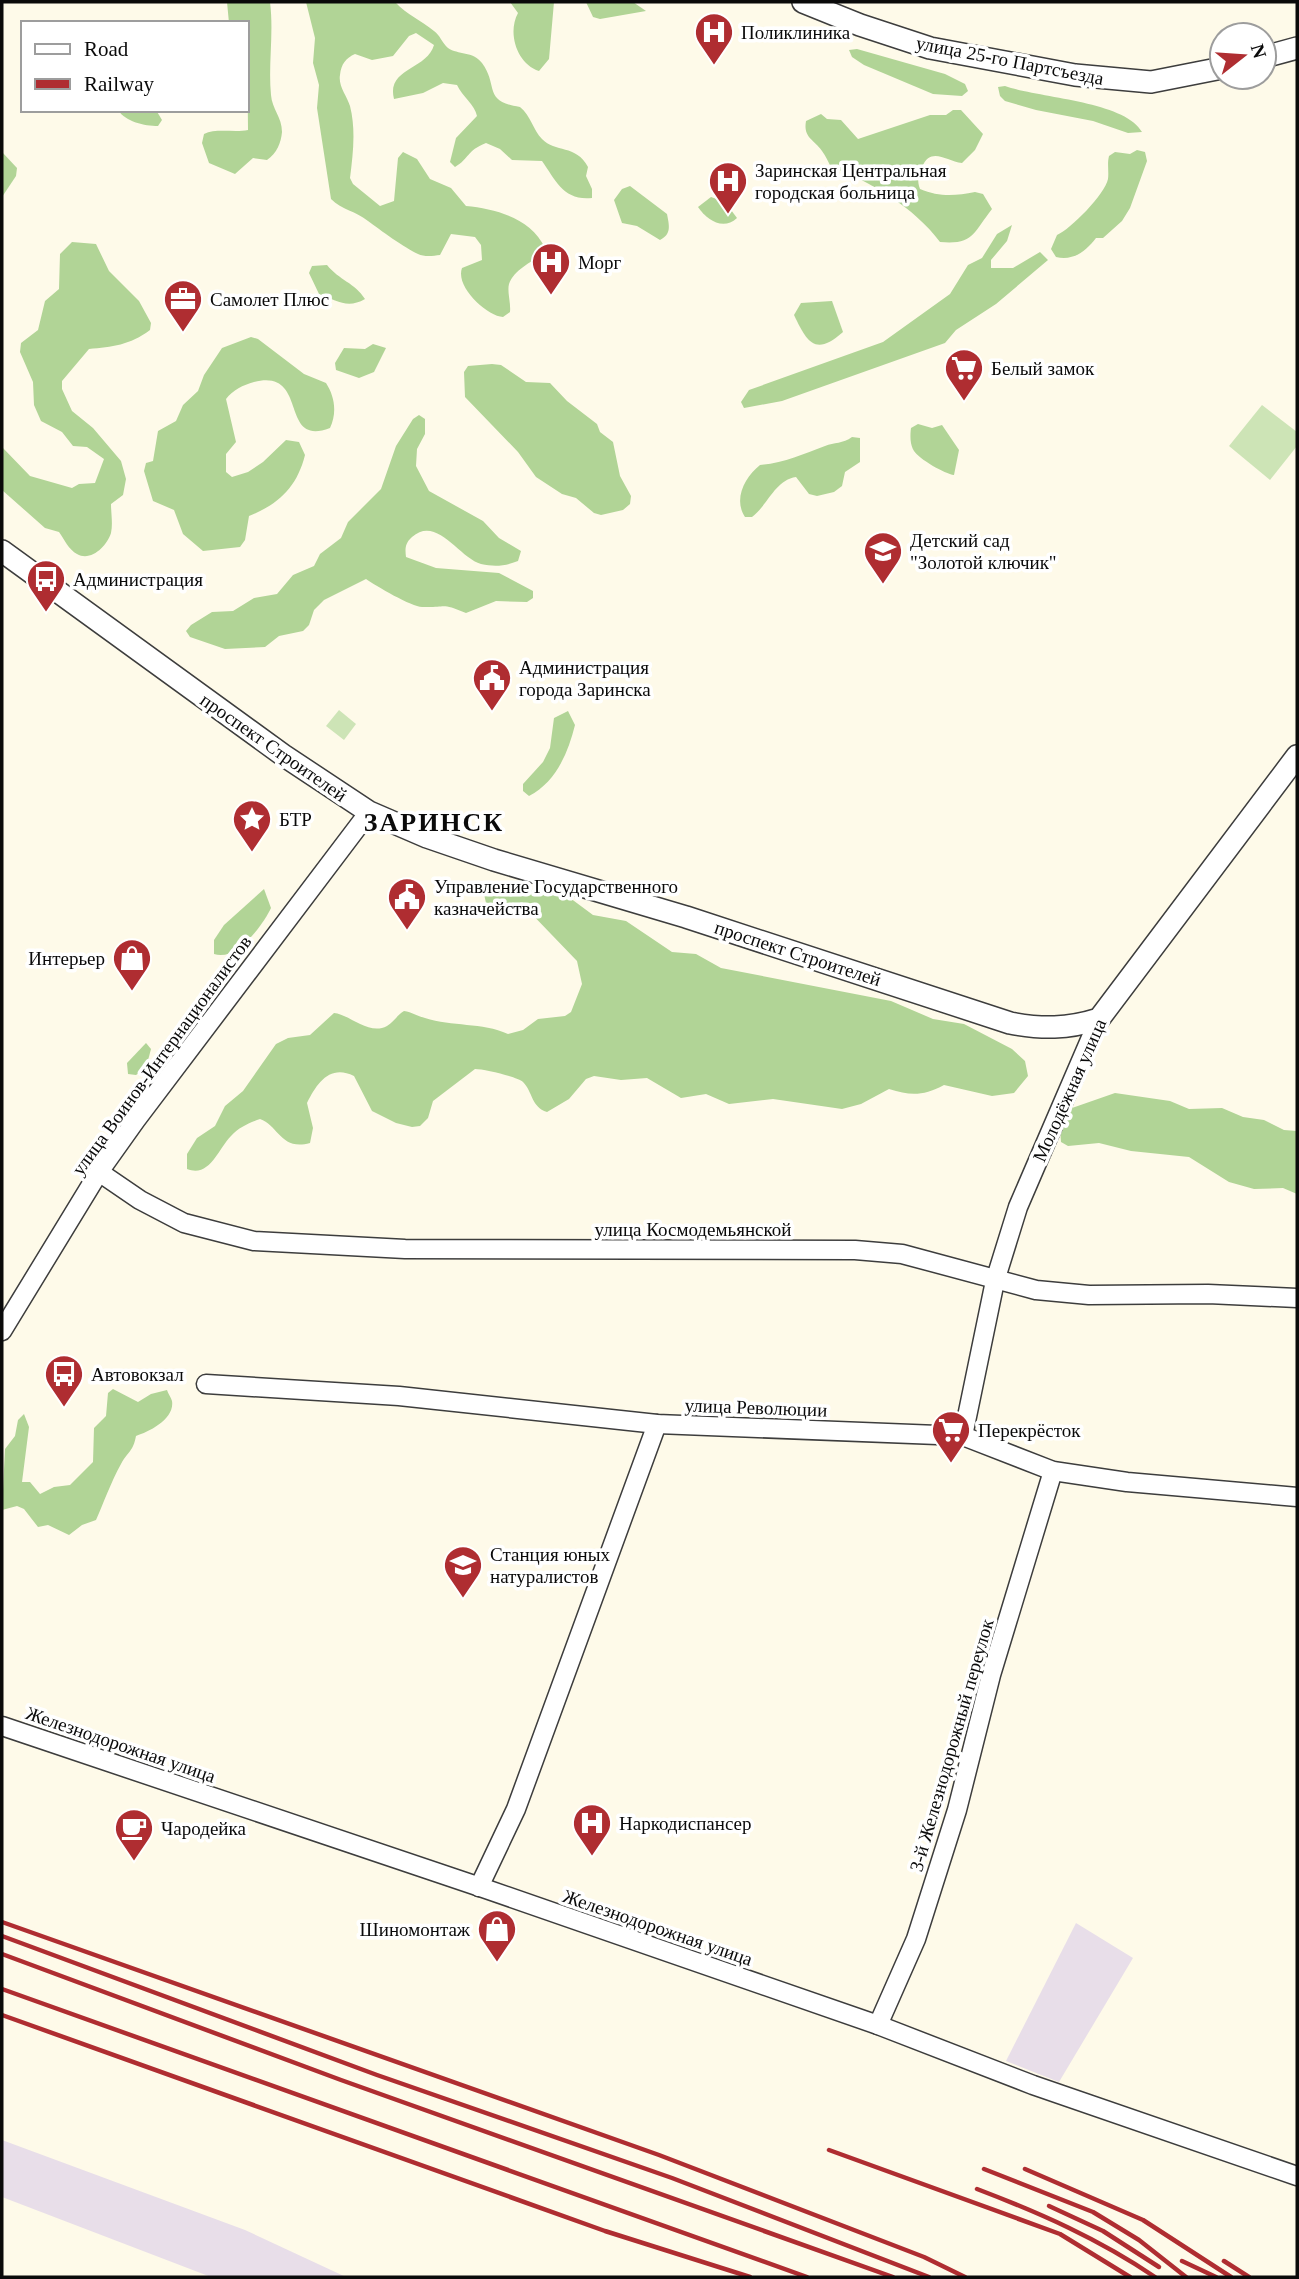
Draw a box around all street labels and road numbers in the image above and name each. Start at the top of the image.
street label: улица 25-го Партсъезда [914,32,1106,89]
street label: проспект Строителей [197,689,351,806]
street label: проспект Строителей [712,917,884,990]
street label: улица Воинов-Интернационалистов [67,931,255,1179]
street label: Молодёжная улица [1028,1015,1111,1165]
street label: улица Космодемьянской [595,1219,791,1240]
street label: улица Революции [684,1395,828,1420]
street label: 3-й Железнодорожный переулок [905,1616,998,1874]
street label: Железнодорожная улица [23,1702,219,1787]
street label: Железнодорожная улица [560,1885,756,1970]

